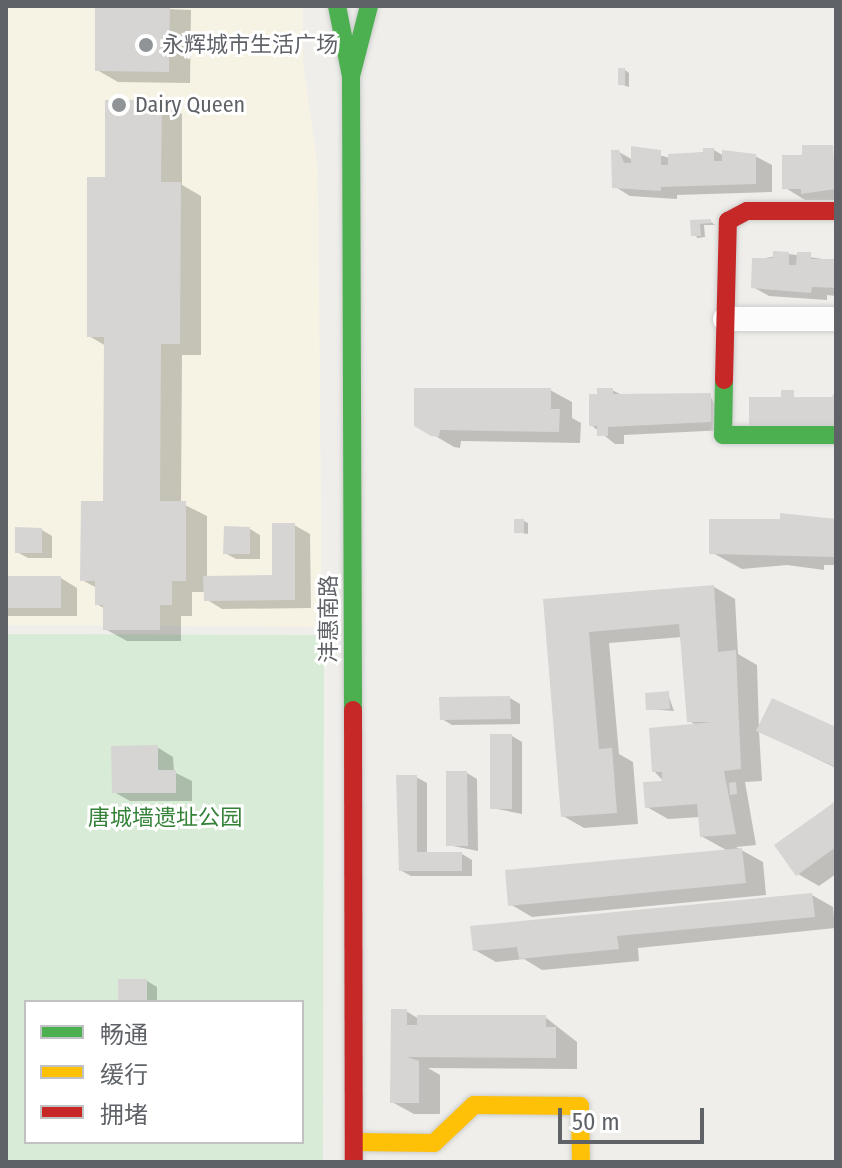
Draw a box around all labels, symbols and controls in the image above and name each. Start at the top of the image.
place label: 永辉城市生活广场 [162,32,338,58]
marker: 永辉城市生活广场 [137,36,155,54]
place label: Dairy Queen [135,92,245,118]
marker: Dairy Queen [110,96,128,114]
street label: 沣惠南路 [316,575,342,663]
park label: 唐城墙遗址公园 [88,805,242,831]
legend [24,1000,304,1144]
text: 畅通 [100,1021,148,1049]
text: 缓行 [100,1061,148,1089]
scale bar [562,1092,708,1142]
text: 拥堵 [100,1101,148,1129]
text: 50 m [572,1108,620,1136]

